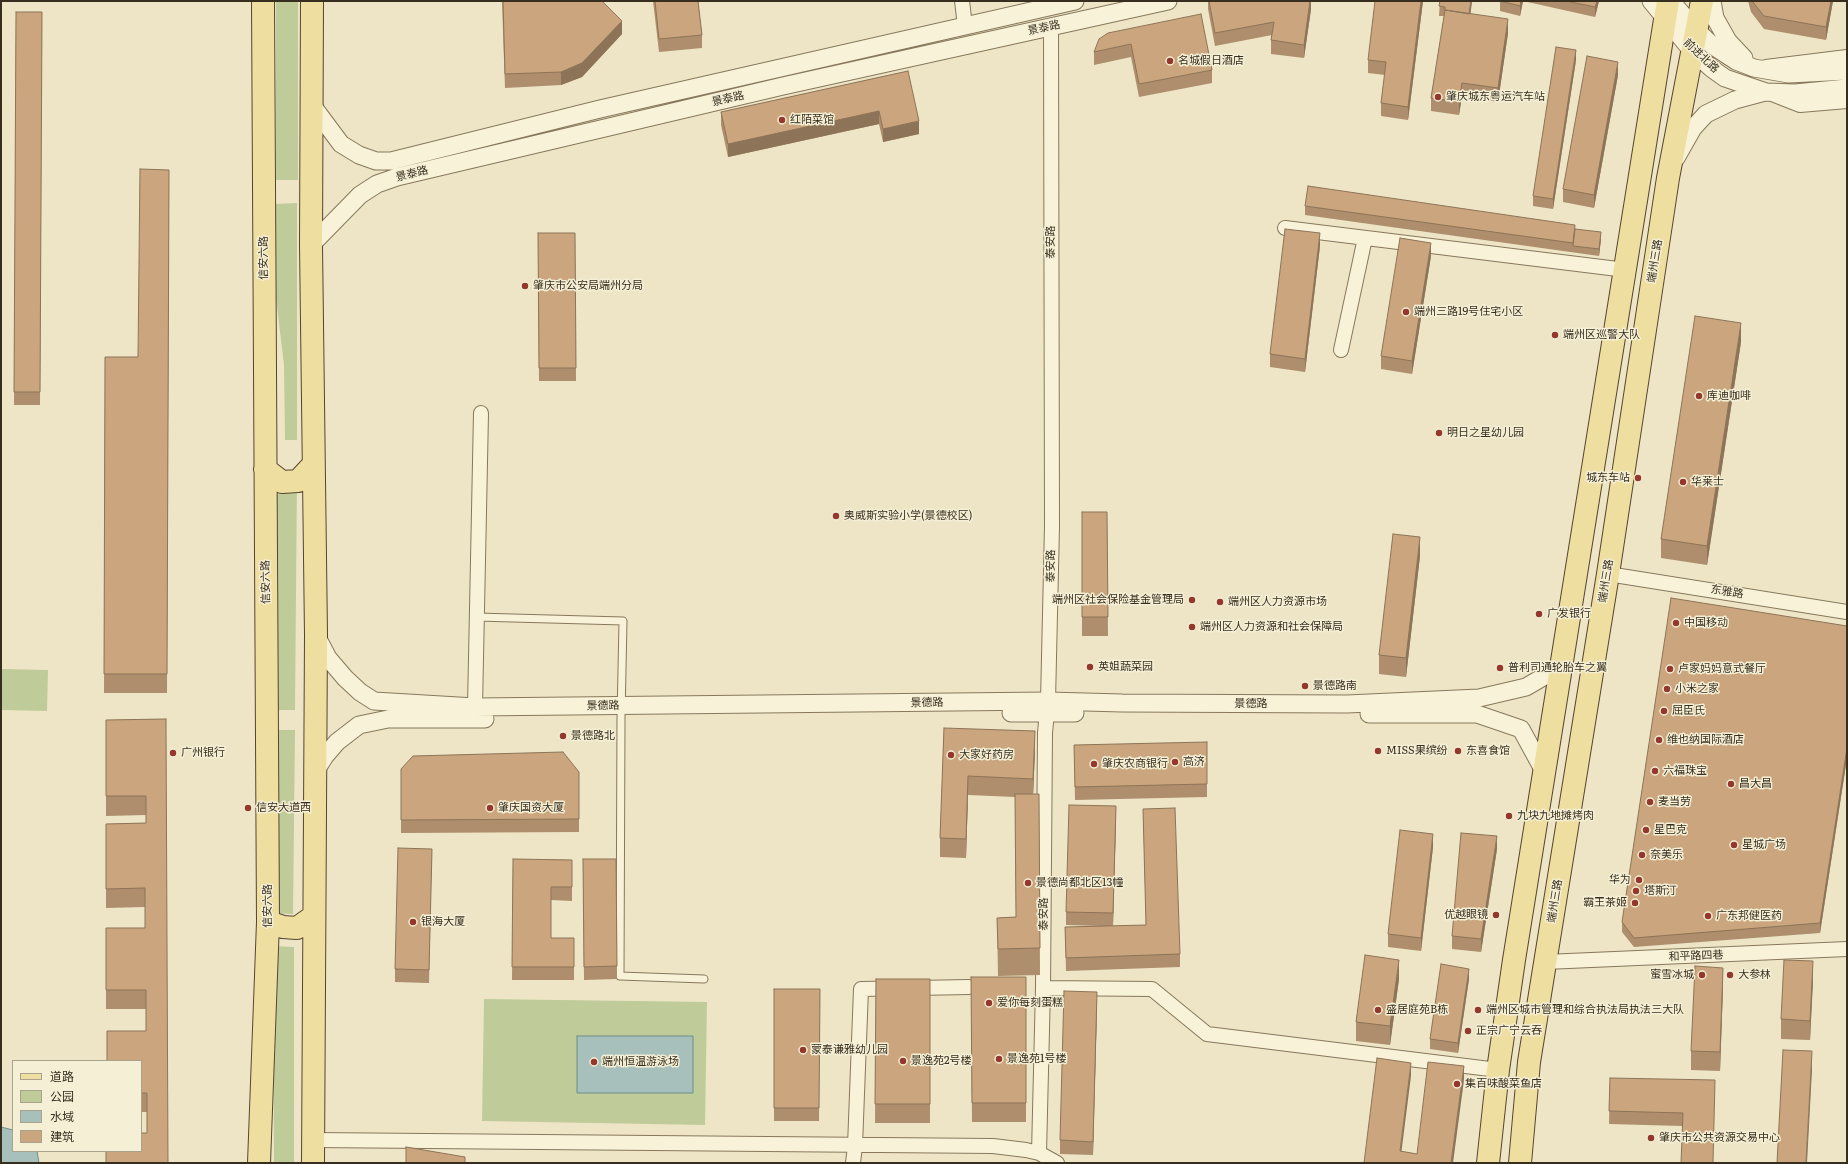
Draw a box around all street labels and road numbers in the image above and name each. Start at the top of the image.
street label: 景泰路 [1026,18,1062,38]
street label: 前进北路 [1680,36,1722,76]
street label: 景泰路 [710,89,746,109]
street label: 景泰路 [394,164,430,184]
street label: 泰安路 [1044,226,1058,258]
street label: 信安六路 [257,236,271,280]
street label: 端州三路 [1645,238,1665,284]
street label: 泰安路 [1044,549,1058,583]
street label: 端州三路 [1596,558,1616,604]
street label: 信安六路 [259,560,273,604]
street label: 东雅路 [1710,583,1744,601]
street label: 景德路 [910,696,944,710]
street label: 景德路 [1235,697,1267,711]
street label: 景德路 [586,699,620,713]
street label: 端州三路 [1545,878,1565,924]
street label: 信安六路 [261,884,275,928]
street label: 泰安路 [1037,898,1051,930]
street label: 和平路四巷 [1668,948,1724,964]

